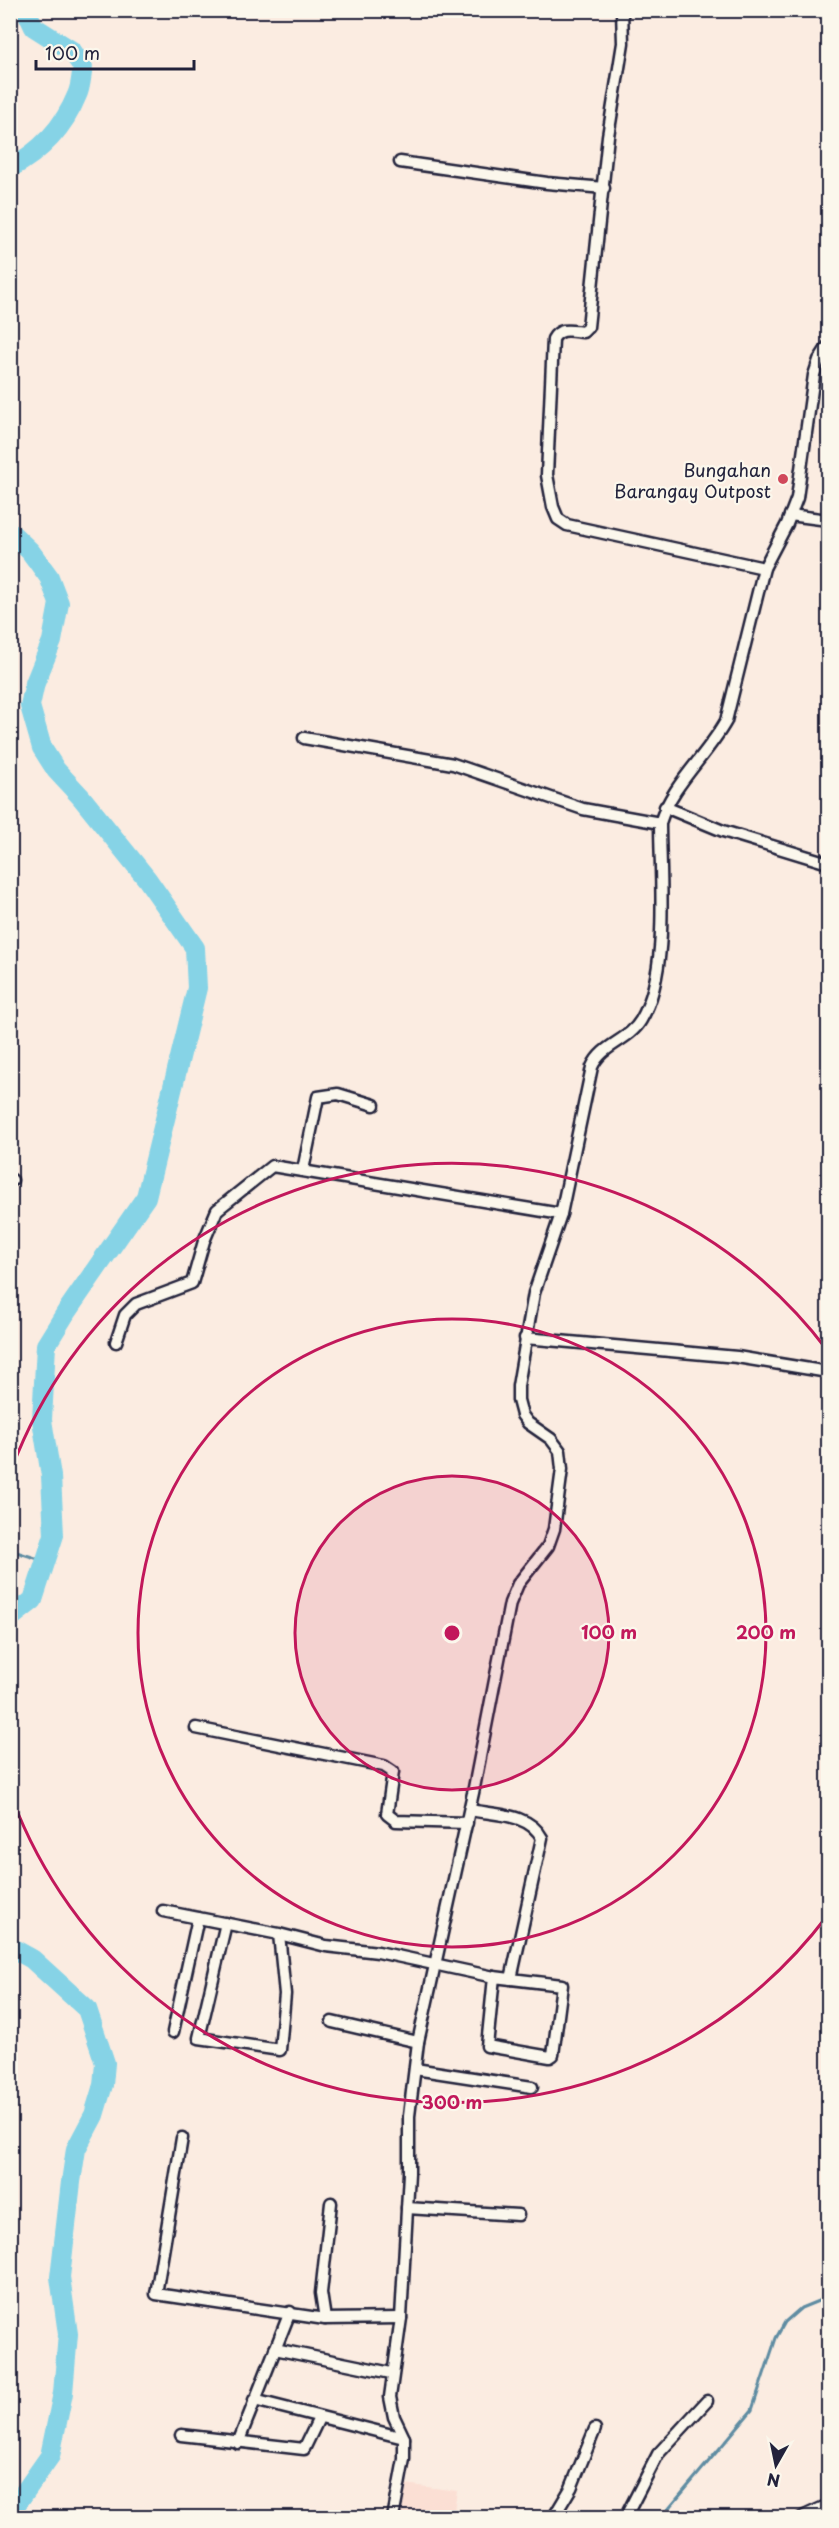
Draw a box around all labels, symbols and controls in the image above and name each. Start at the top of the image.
scale bar [36,33,194,71]
text: 100 m [45,39,100,66]
place label: Bungahan Barangay Outpost [614,456,771,504]
marker: Bungahan Barangay Outpost [776,472,790,486]
text: 100 m [581,1618,637,1645]
text: 200 m [736,1618,796,1645]
centre of rings [442,1623,462,1643]
text: 300 m [422,2088,482,2115]
north arrow [746,2435,806,2495]
text: N [765,2468,782,2494]

